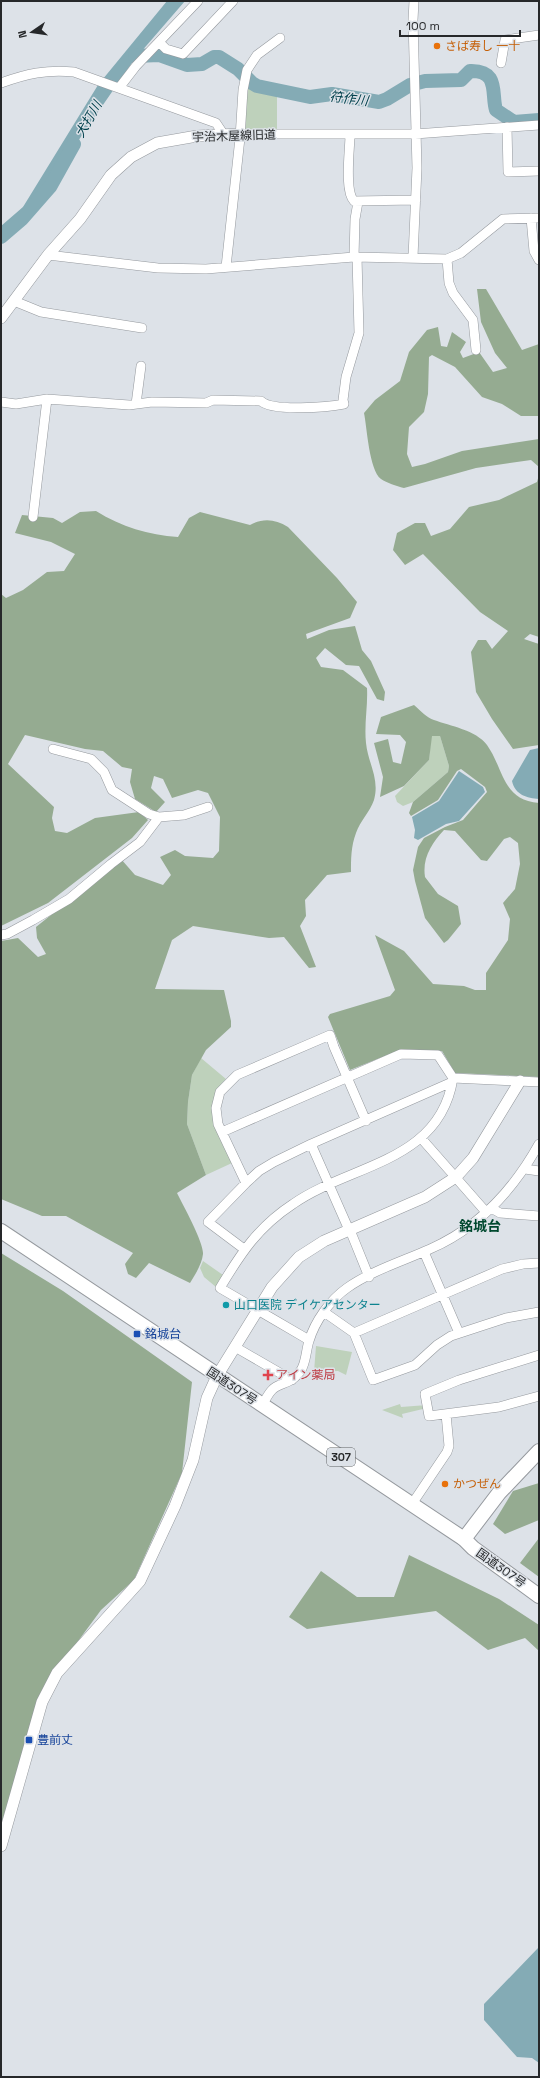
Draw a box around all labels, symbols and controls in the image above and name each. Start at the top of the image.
north arrow [12,12,52,52]
scale bar [400,12,520,38]
text: 100 m [406,18,440,34]
text: N [15,29,30,39]
place label: さば寿し 一十 [445,38,520,54]
marker: さば寿し 一十 [432,41,442,51]
water label: 符作川 [329,88,371,110]
water label: 犬打川 [71,96,107,140]
street label: 宇治木屋線旧道 [192,127,276,145]
district label: 銘城台 [459,1217,501,1235]
place label: 山口医院 デイケアセンター [234,1297,381,1313]
marker: 山口医院 デイケアセンター [221,1300,231,1310]
place label: 銘城台 [145,1326,181,1342]
marker: 銘城台 [132,1329,142,1339]
street label: 国道307号 [204,1364,260,1408]
place label: アイン薬局 [276,1367,335,1383]
marker: アイン薬局 [263,1370,273,1380]
road number: 307 [327,1448,355,1466]
place label: かつぜん [453,1476,501,1492]
marker: かつぜん [440,1479,450,1489]
street label: 国道307号 [473,1545,529,1591]
place label: 豊前丈 [37,1732,73,1748]
marker: 豊前丈 [24,1735,34,1745]

